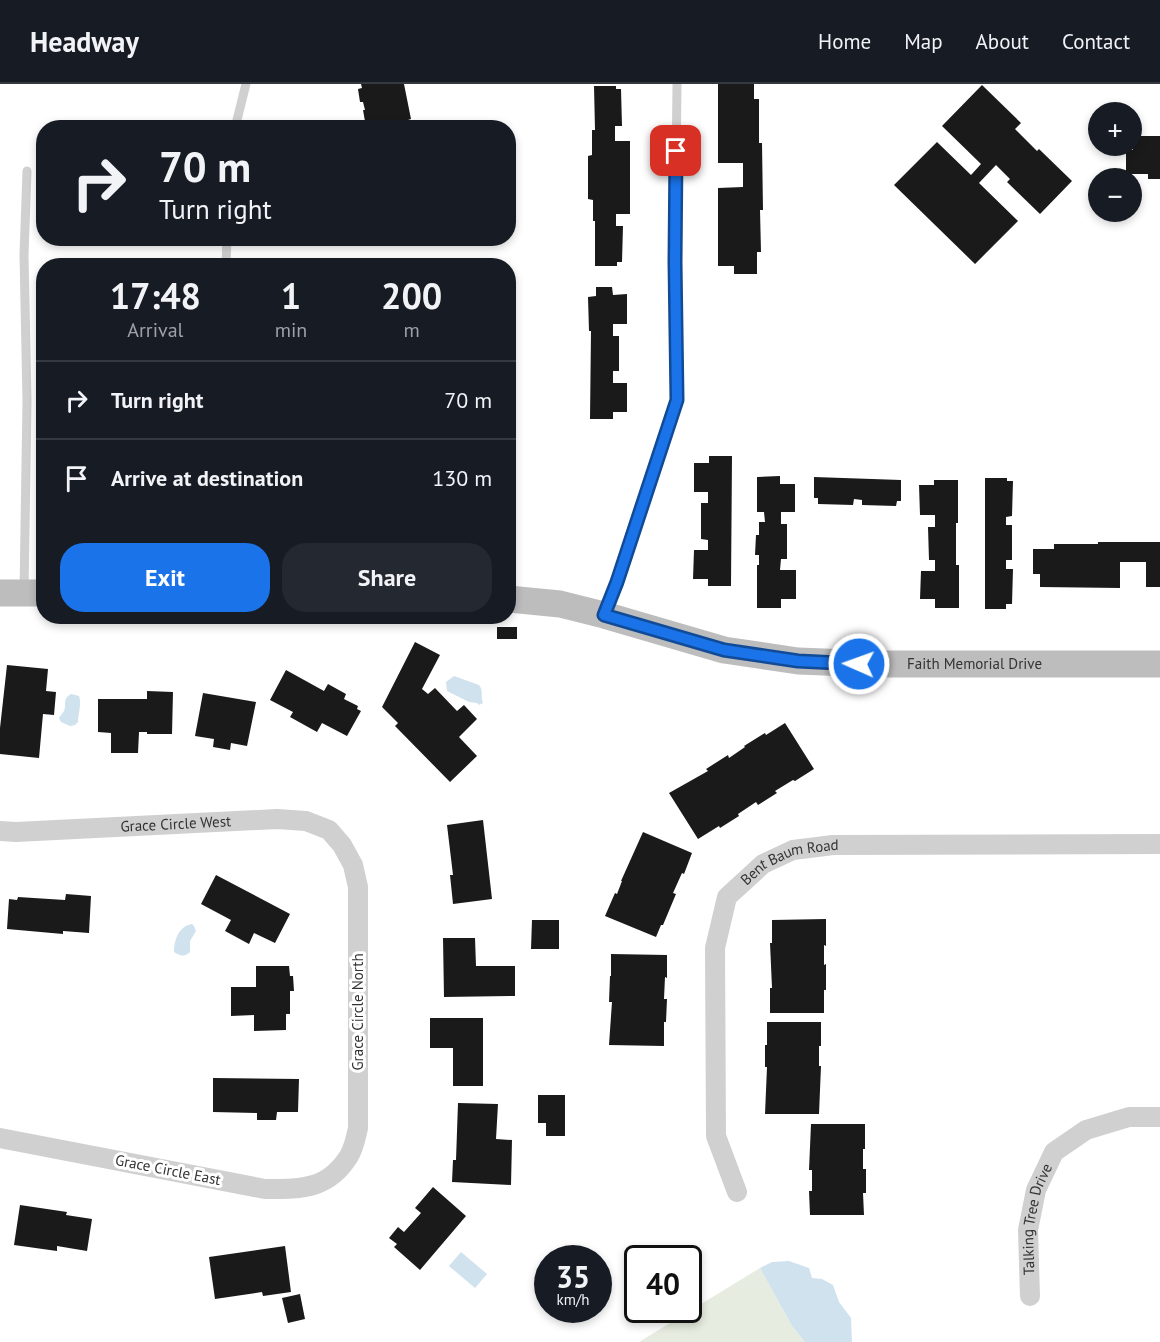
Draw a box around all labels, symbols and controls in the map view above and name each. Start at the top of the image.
text: Headway [30,23,139,60]
text: Home [818,28,871,55]
text: Map [904,28,943,55]
text: About [976,28,1029,55]
text: Contact [1062,28,1130,55]
map controls [1088,102,1142,222]
button: + [1088,102,1142,156]
pin [650,125,701,176]
icon: arrive [659,134,692,167]
text: 70 m [159,139,251,194]
icon: right [60,144,138,222]
button: − [1088,168,1142,222]
text: Turn right [159,192,272,226]
text: 17:48 [110,272,201,319]
text: 1 [281,272,301,319]
text: 200 [381,272,442,319]
text: Arrival [127,317,183,343]
text: min [275,317,307,343]
text: m [404,317,420,343]
icon: right [60,384,93,417]
text: Turn right [111,386,203,414]
text: 70 m [444,386,492,414]
icon: arrive [60,462,93,495]
text: Arrive at destination [111,464,303,492]
text: 130 m [432,464,492,492]
button: Exit [60,543,270,612]
button: Share [282,543,492,612]
position arrow [827,632,891,696]
street label: Faith Memorial Drive [907,654,1042,673]
street label: Grace Circle West [120,811,232,836]
street label: Bent Baum Road [736,835,839,889]
street label: Grace Circle North [348,953,367,1071]
street label: Grace Circle East [114,1150,222,1189]
street label: Talking Tree Drive [1018,1160,1056,1275]
speed limit sign: 40 [624,1245,702,1323]
text: 35 [556,1257,590,1296]
text: km/h [557,1290,589,1309]

